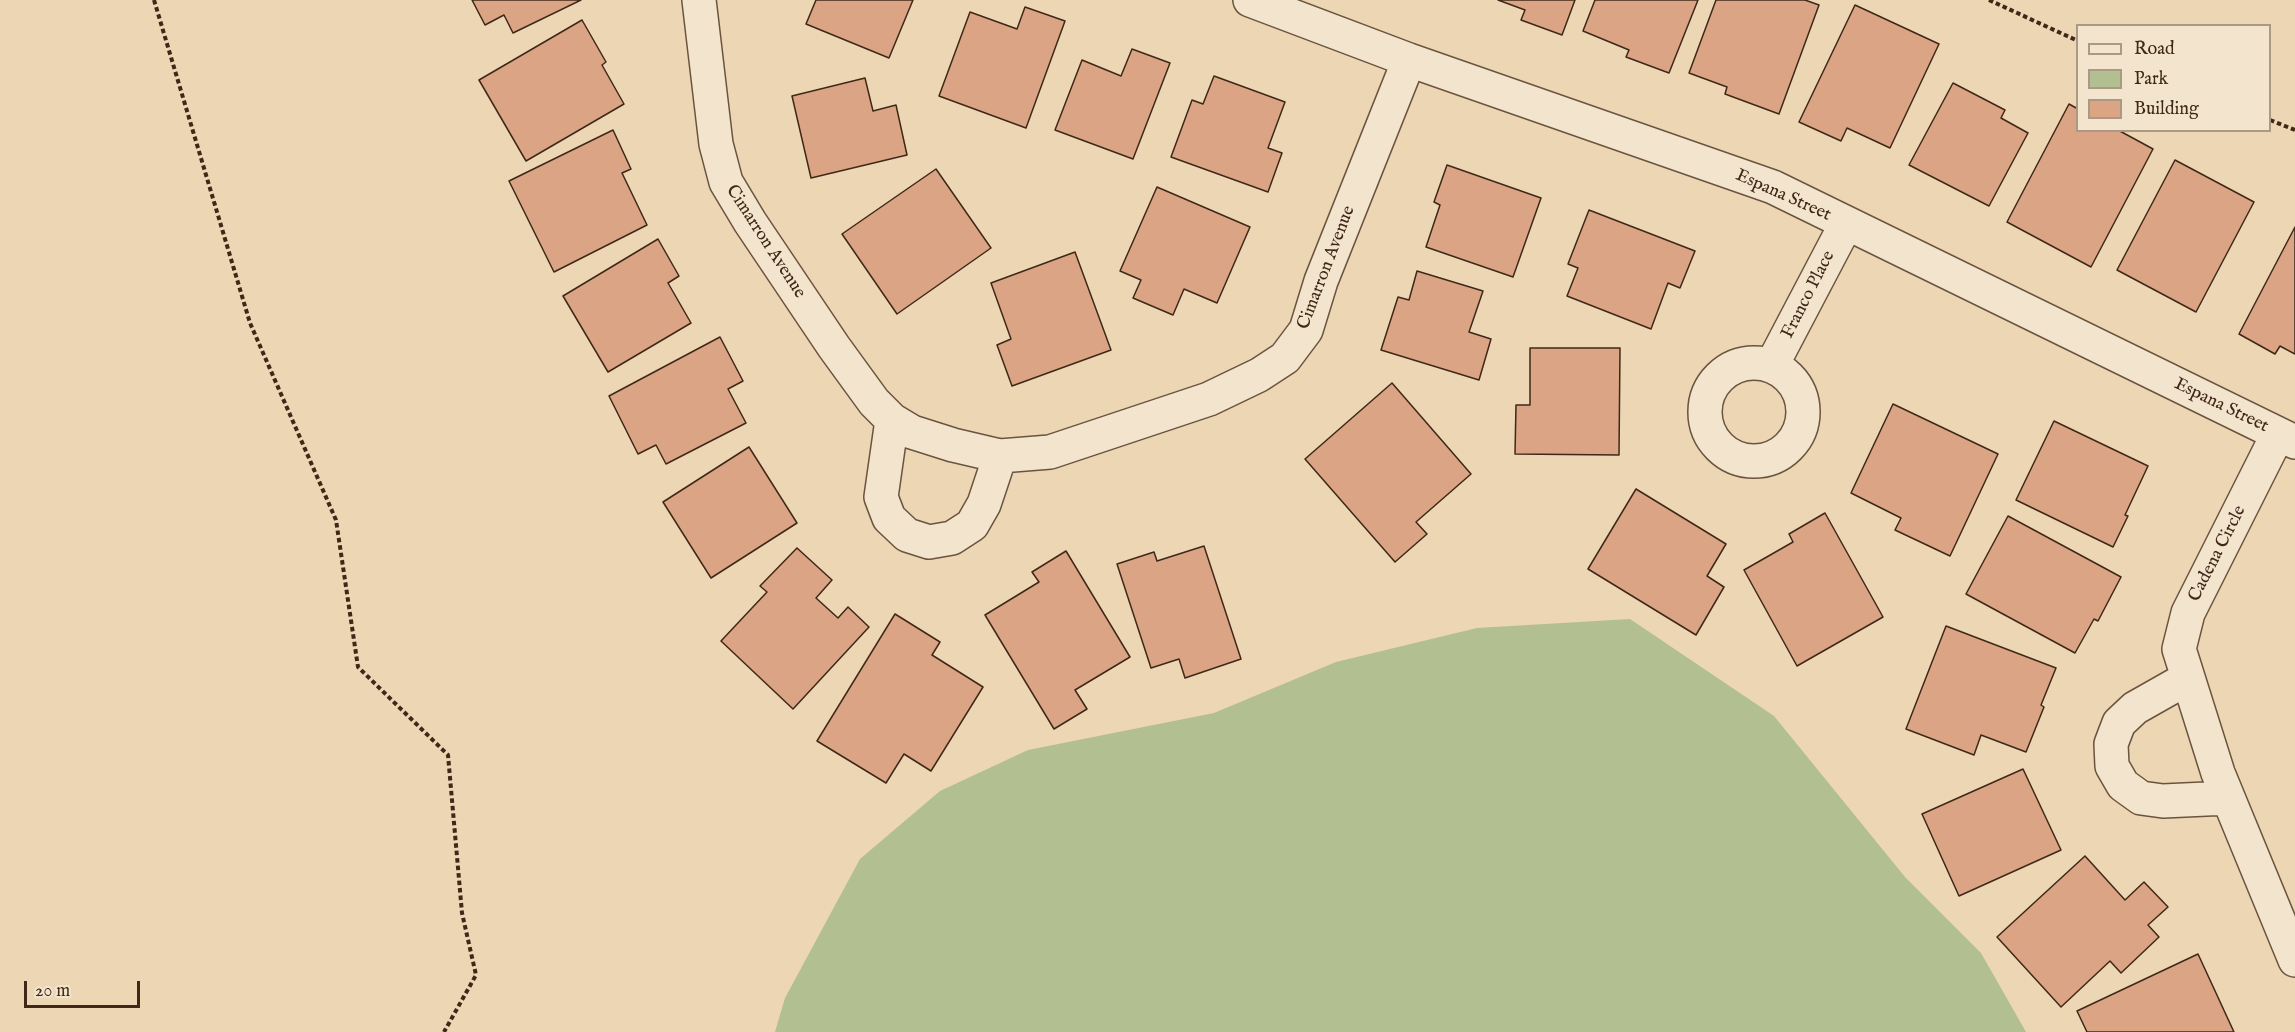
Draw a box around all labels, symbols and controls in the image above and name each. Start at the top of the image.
legend [2076,24,2271,132]
text: Road [2134,38,2175,61]
text: Park [2134,68,2168,91]
text: Building [2134,98,2199,121]
street label: Espana Street [1732,165,1834,227]
street label: Cimarron Avenue [720,181,810,303]
street label: Cimarron Avenue [1294,203,1360,333]
street label: Franco Place [1778,247,1840,343]
street label: Espana Street [2170,374,2272,438]
street label: Cadena Circle [2185,502,2251,606]
scale bar [27,969,142,1007]
text: 20 m [35,980,70,1003]

